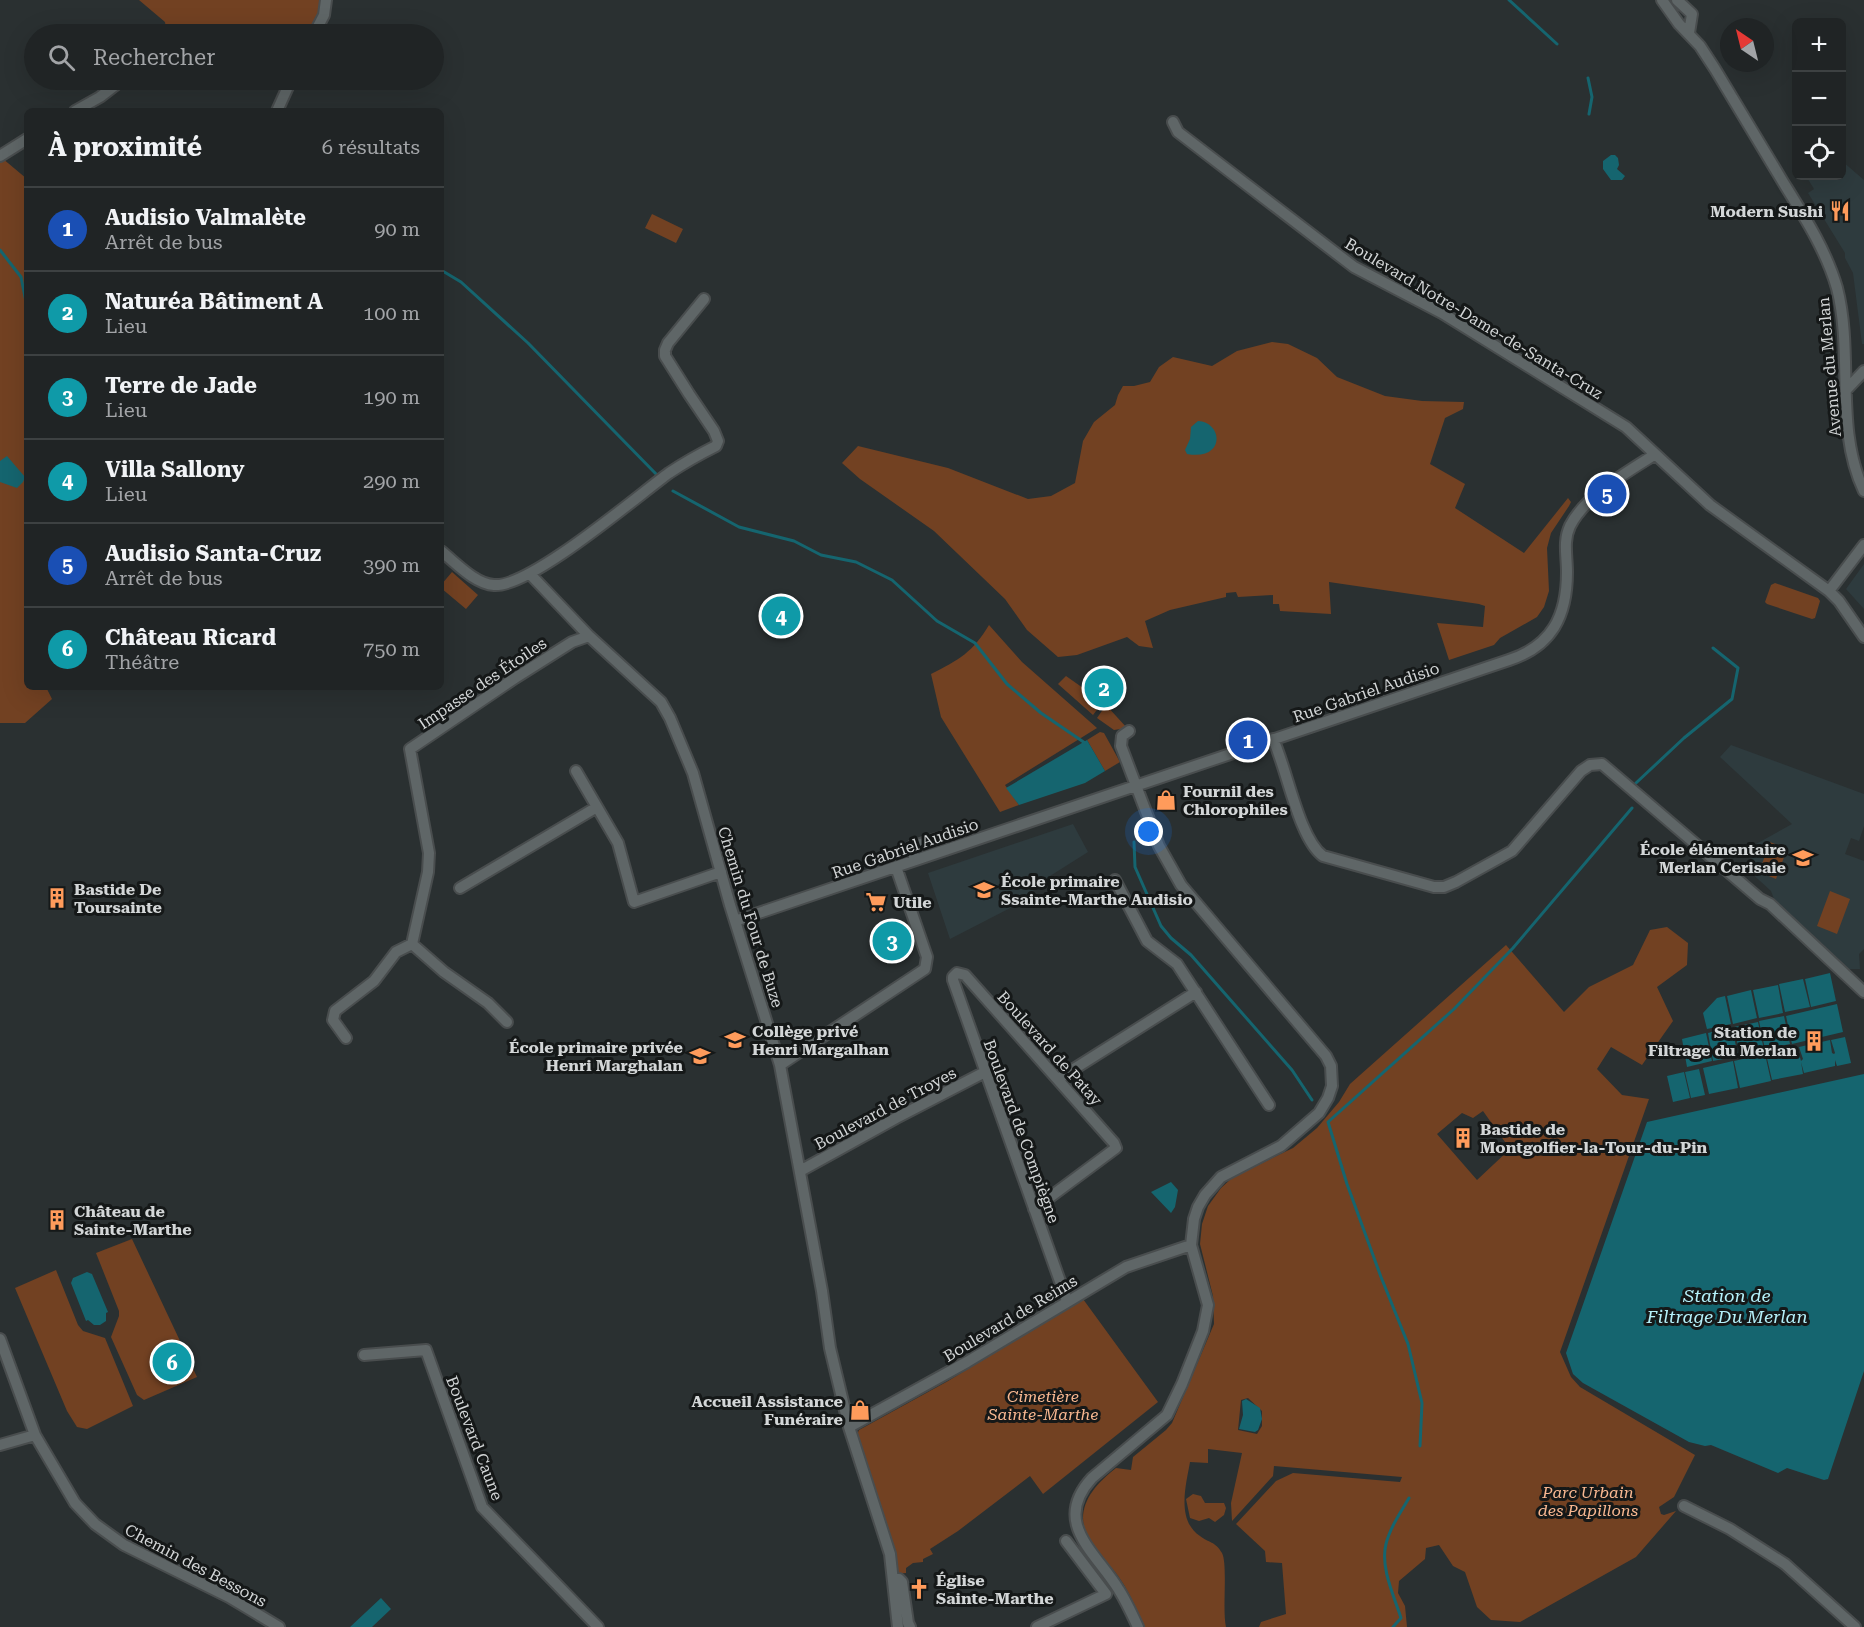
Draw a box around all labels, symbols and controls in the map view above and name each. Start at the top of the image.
north arrow [1720,18,1774,72]
map controls [1792,18,1846,180]
button: + [1792,18,1846,72]
search box [24,24,444,90]
icon: search [45,41,78,74]
text: Rechercher [93,45,215,70]
button: − [1792,72,1846,126]
button: locate [1792,126,1846,180]
text: À proximité [48,132,202,162]
text: 6 résultats [322,135,420,159]
restaurant icon: Modern Sushi [1828,199,1852,223]
place label: Modern Sushi [1710,202,1824,221]
text: Audisio Valmalète [105,205,306,230]
text: 1 [62,217,73,241]
text: 90 m [374,217,420,241]
text: Arrêt de bus [105,230,222,254]
street label: Boulevard Notre-Dame-de-Santa-Cruz [1342,234,1606,403]
text: Naturéa Bâtiment A [105,289,323,314]
street label: Avenue du Merlan [1814,296,1845,438]
text: 2 [62,301,73,325]
text: 100 m [363,301,420,325]
text: Lieu [105,314,147,338]
text: Terre de Jade [105,373,257,398]
text: 3 [62,385,73,409]
text: 190 m [363,385,420,409]
text: Lieu [105,398,147,422]
text: Villa Sallony [105,457,245,482]
text: 4 [62,469,73,493]
text: 290 m [363,469,420,493]
pin: 5 [1588,472,1626,516]
text: Lieu [105,482,147,506]
text: Audisio Santa-Cruz [105,541,321,566]
text: 5 [62,553,73,577]
text: 390 m [363,553,420,577]
text: Arrêt de bus [105,566,222,590]
pin: 4 [762,594,800,638]
text: Château Ricard [105,625,276,650]
street label: Impasse des Étoiles [415,633,550,733]
text: 6 [62,637,73,661]
text: 750 m [363,637,420,661]
text: Théâtre [105,650,179,674]
street label: Rue Gabriel Audisio [1290,658,1442,726]
pin: 2 [1084,666,1124,710]
pin: 1 [1228,718,1268,762]
place label: Fournil des Chlorophiles [1183,782,1288,819]
shop icon: Fournil des Chlorophiles [1154,788,1178,812]
street label: Rue Gabriel Audisio [829,814,981,882]
your location [1134,817,1163,846]
street label: Chemin du Four de Buze [714,824,787,1010]
place label: École élémentaire Merlan Cerisaie [1640,840,1786,877]
school or university icon: École élémentaire Merlan Cerisaie [1791,846,1815,870]
place label: École primaire Ssainte-Marthe Audisio [1001,872,1193,909]
school or university icon: École primaire Ssainte-Marthe Audisio [972,878,996,902]
place label: Bastide De Toursainte [74,880,162,917]
building icon: Bastide De Toursainte [45,886,69,910]
supermarket icon: Utile [864,890,888,914]
place label: Utile [893,893,932,912]
pin: 3 [872,918,912,964]
street label: Boulevard de Patay [993,987,1106,1110]
place label: Collège privé Henri Margalhan [752,1022,889,1059]
place label: Station de Filtrage du Merlan [1648,1023,1797,1060]
school or university icon: Collège privé Henri Margalhan [723,1028,747,1052]
building icon: Station de Filtrage du Merlan [1802,1029,1826,1053]
street label: Boulevard de Compiègne [979,1037,1064,1226]
place label: École primaire privée Henri Marghalan [509,1038,683,1075]
school or university icon: École primaire privée Henri Marghalan [688,1044,712,1068]
street label: Boulevard de Troyes [811,1063,960,1154]
place label: Bastide de Montgolfier-la-Tour-du-Pin [1480,1120,1707,1157]
building icon: Bastide de Montgolfier-la-Tour-du-Pin [1451,1126,1475,1150]
place label: Château de Sainte-Marthe [74,1202,192,1239]
building icon: Château de Sainte-Marthe [45,1208,69,1232]
street label: Boulevard de Reims [940,1271,1081,1366]
water label: Station de Filtrage Du Merlan [1645,1285,1808,1327]
pin: 6 [152,1340,192,1384]
street label: Boulevard Caune [442,1373,507,1503]
park label: Cimetière Sainte-Marthe [987,1387,1098,1424]
place label: Accueil Assistance Funéraire [692,1392,843,1429]
shop icon: Accueil Assistance Funéraire [848,1398,872,1422]
park label: Parc Urbain des Papillons [1538,1483,1638,1520]
street label: Chemin des Bessons [122,1520,270,1611]
place label: Église Sainte-Marthe [936,1571,1054,1608]
church icon: Église Sainte-Marthe [907,1577,931,1601]

